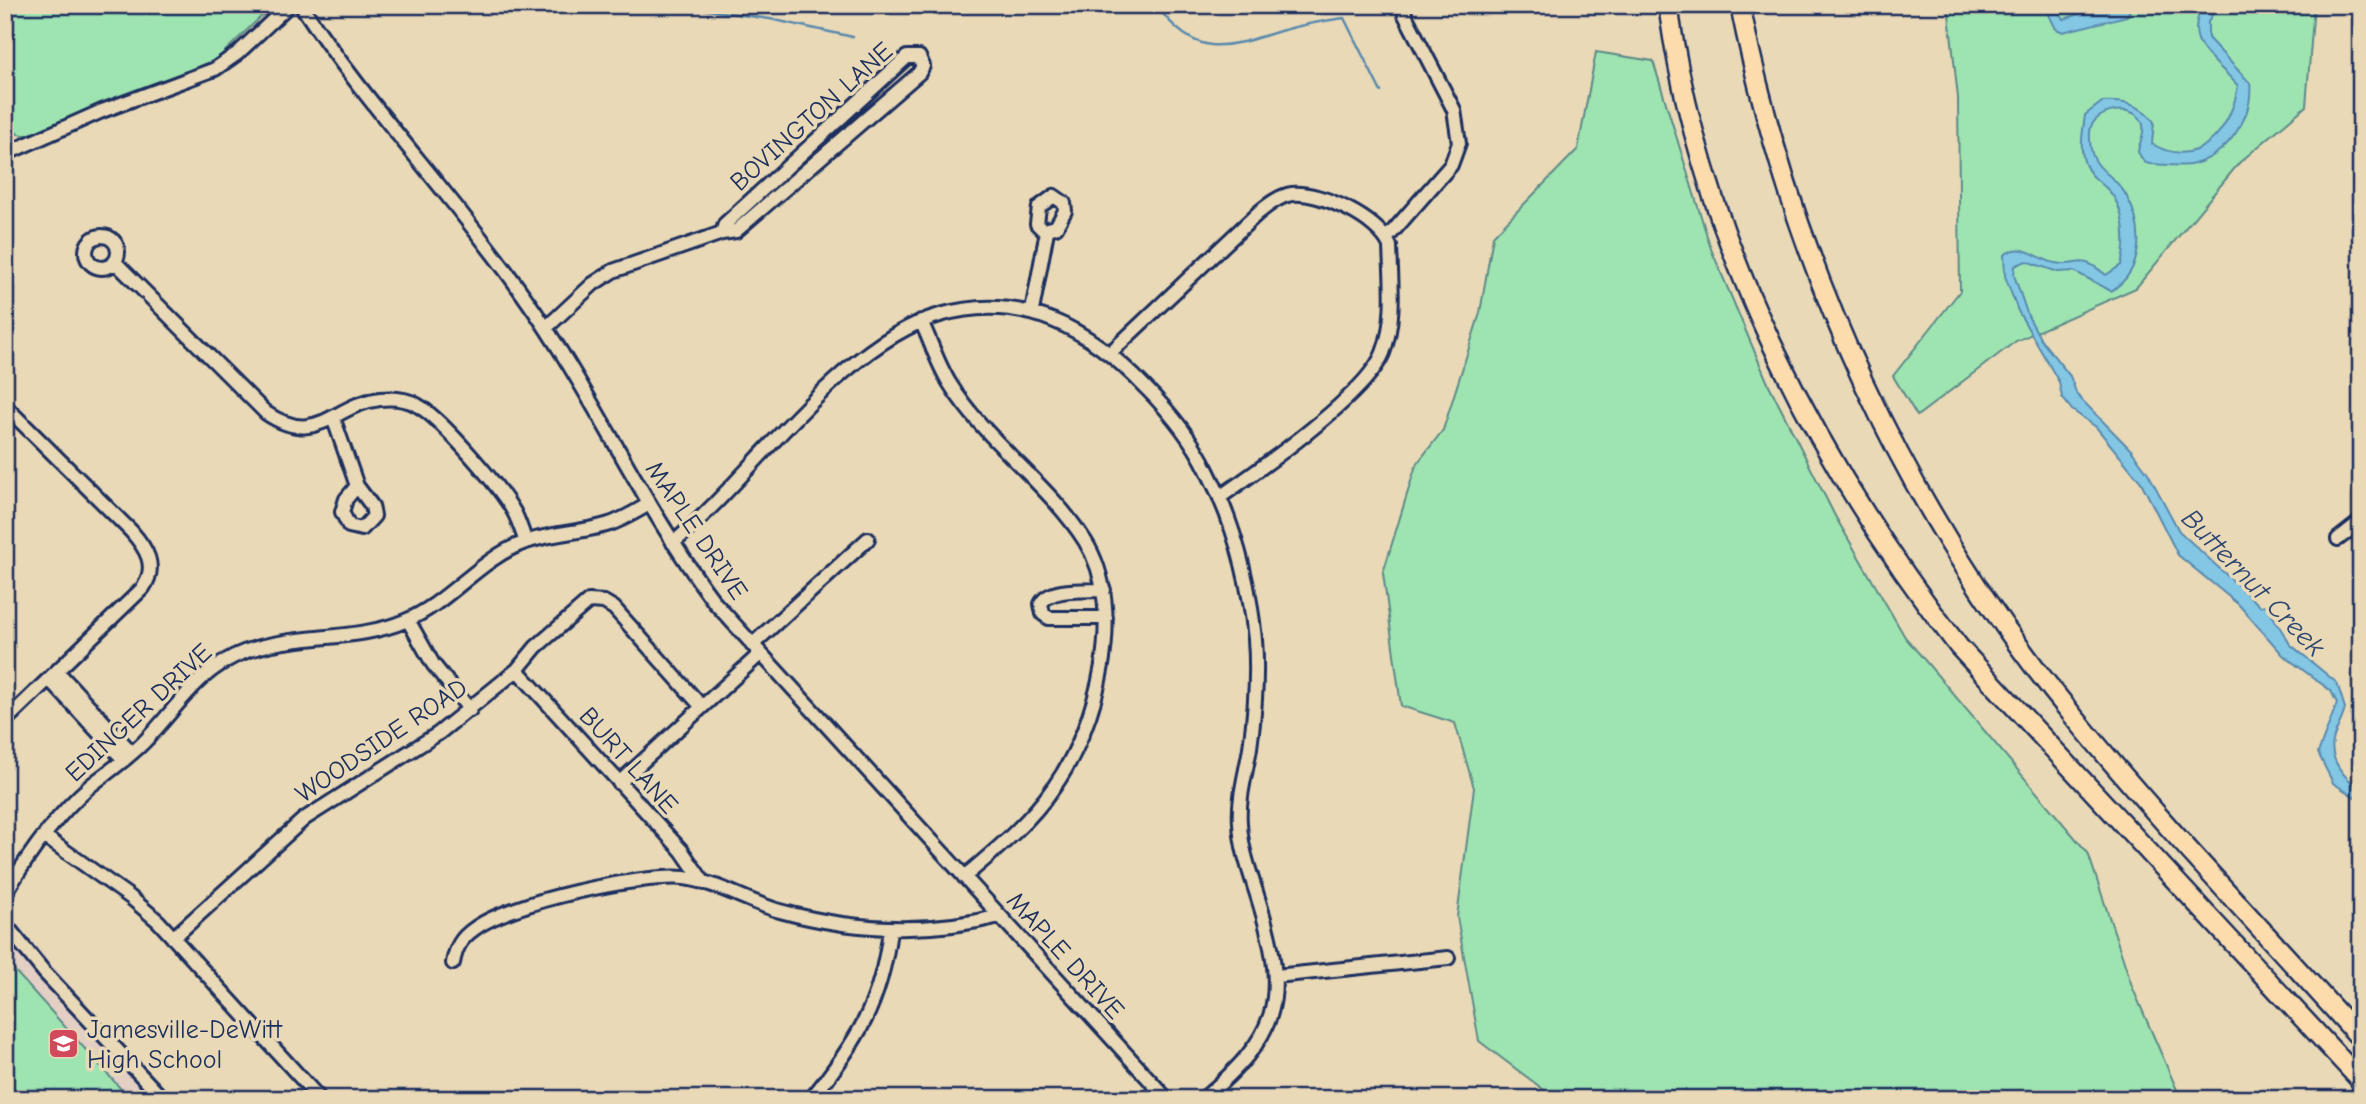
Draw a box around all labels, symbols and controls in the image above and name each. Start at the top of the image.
street label: BOVINGTON LANE [724,36,899,197]
street label: MAPLE DRIVE [639,456,753,605]
water label: Butternut Creek [2175,502,2332,663]
street label: EDINGER DRIVE [59,637,218,788]
street label: WOODSIDE ROAD [290,672,473,809]
street label: BURT LANE [573,701,684,820]
street label: MAPLE DRIVE [1000,886,1130,1025]
place label: Jamesville-DeWitt High School [87,1015,284,1075]
school or university icon: Jamesville-DeWitt High School [47,1027,81,1061]

